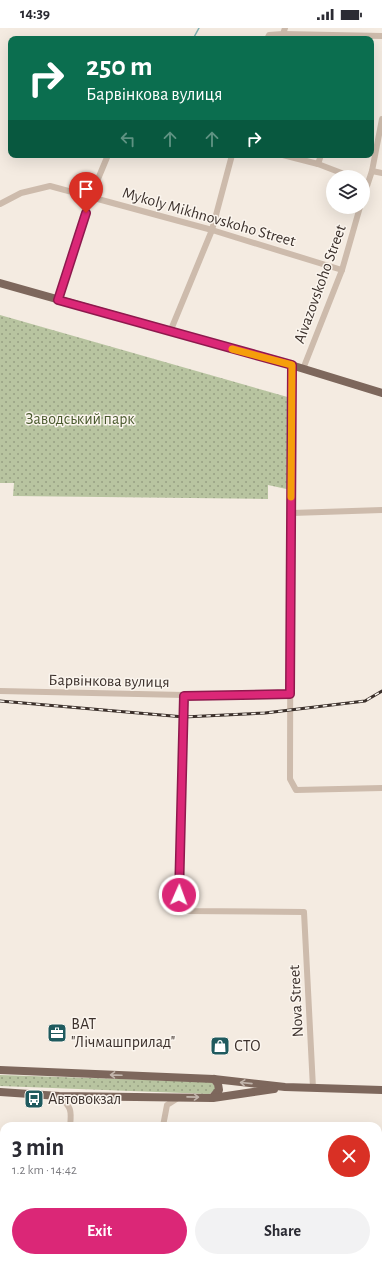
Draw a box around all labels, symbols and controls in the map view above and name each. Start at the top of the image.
text: 14:39 [20,6,50,21]
icon: right [20,52,72,104]
text: 250 m [86,53,153,81]
text: Барвінкова вулиця [86,86,223,104]
icon: left [117,128,139,150]
icon: ahead [159,128,181,150]
icon: ahead [201,128,223,150]
icon: right [243,128,265,150]
map controls [326,170,370,214]
button: layers [326,170,370,214]
pin [69,172,103,213]
icon: arrive [75,178,97,200]
street label: Mykoly Mikhnovskoho Street [120,185,297,250]
street label: Aivazovskoho Street [291,222,349,346]
park label: Заводський парк [25,411,135,427]
street label: Барвінкова вулиця [48,672,170,691]
position arrow [158,874,200,916]
street label: Nova Street [286,964,306,1038]
place label: ВАТ "Лічмашприлад" [71,1016,175,1050]
office icon: ВАТ "Лічмашприлад" [46,1022,68,1044]
shop icon: СТО [209,1035,231,1057]
place label: СТО [234,1038,261,1054]
one-way arrow [110,1071,123,1079]
one-way arrow [240,1079,253,1087]
bus stop icon: Автовокзал [23,1088,45,1110]
place label: Автовокзал [48,1091,121,1107]
one-way arrow [186,1094,199,1101]
button: close [328,1135,370,1177]
text: 3 min [12,1136,64,1160]
text: 1.2 km · 14:42 [12,1164,77,1177]
button: Exit [12,1208,187,1254]
button: Share [195,1208,370,1254]

